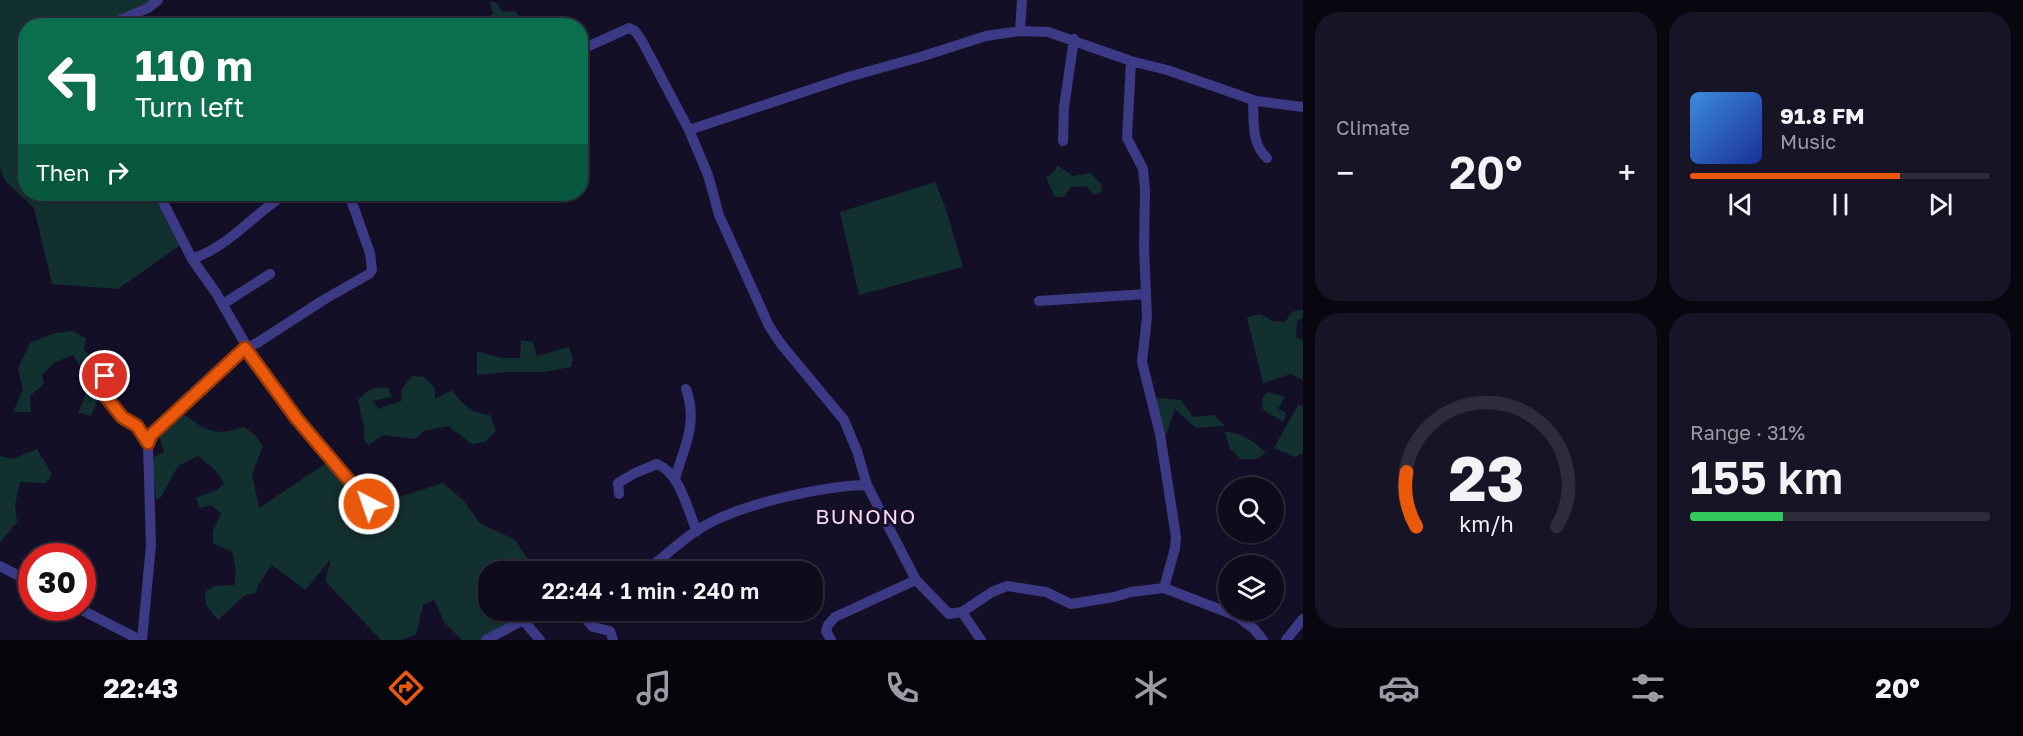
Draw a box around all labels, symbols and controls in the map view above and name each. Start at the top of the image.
text: 110 m [135,40,253,90]
icon: left [36,42,114,120]
text: Turn left [135,91,244,123]
text: 91.8 FM [1780,102,1865,129]
text: Climate [1336,115,1410,139]
text: Music [1780,129,1836,153]
text: 20° [1449,145,1523,199]
text: − [1336,153,1354,192]
text: + [1618,153,1636,192]
icon: right [101,156,134,189]
text: Then [36,159,89,186]
icon: previous [1724,188,1757,221]
icon: pause [1824,188,1857,221]
icon: next [1924,188,1957,221]
pin [79,350,130,401]
icon: arrive [88,359,121,392]
text: Range · 31% [1690,420,1805,444]
text: 23 [1448,440,1524,515]
text: 155 km [1690,450,1843,504]
position arrow [337,472,401,536]
map controls [1218,477,1284,621]
button: search [1218,477,1284,543]
district label: BUNONO [815,503,917,529]
text: km/h [1459,512,1513,538]
speed limit sign: 30 [18,543,96,621]
button: layers [1218,555,1284,621]
text: 22:44 · 1 min · 240 m [542,577,759,604]
icon: directions [385,667,427,709]
icon: music [633,667,675,709]
icon: phone [881,667,923,709]
icon: climate [1130,667,1172,709]
icon: car [1378,667,1420,709]
icon: filters [1627,667,1669,709]
text: 22:43 [103,672,178,704]
text: 20° [1875,672,1920,704]

